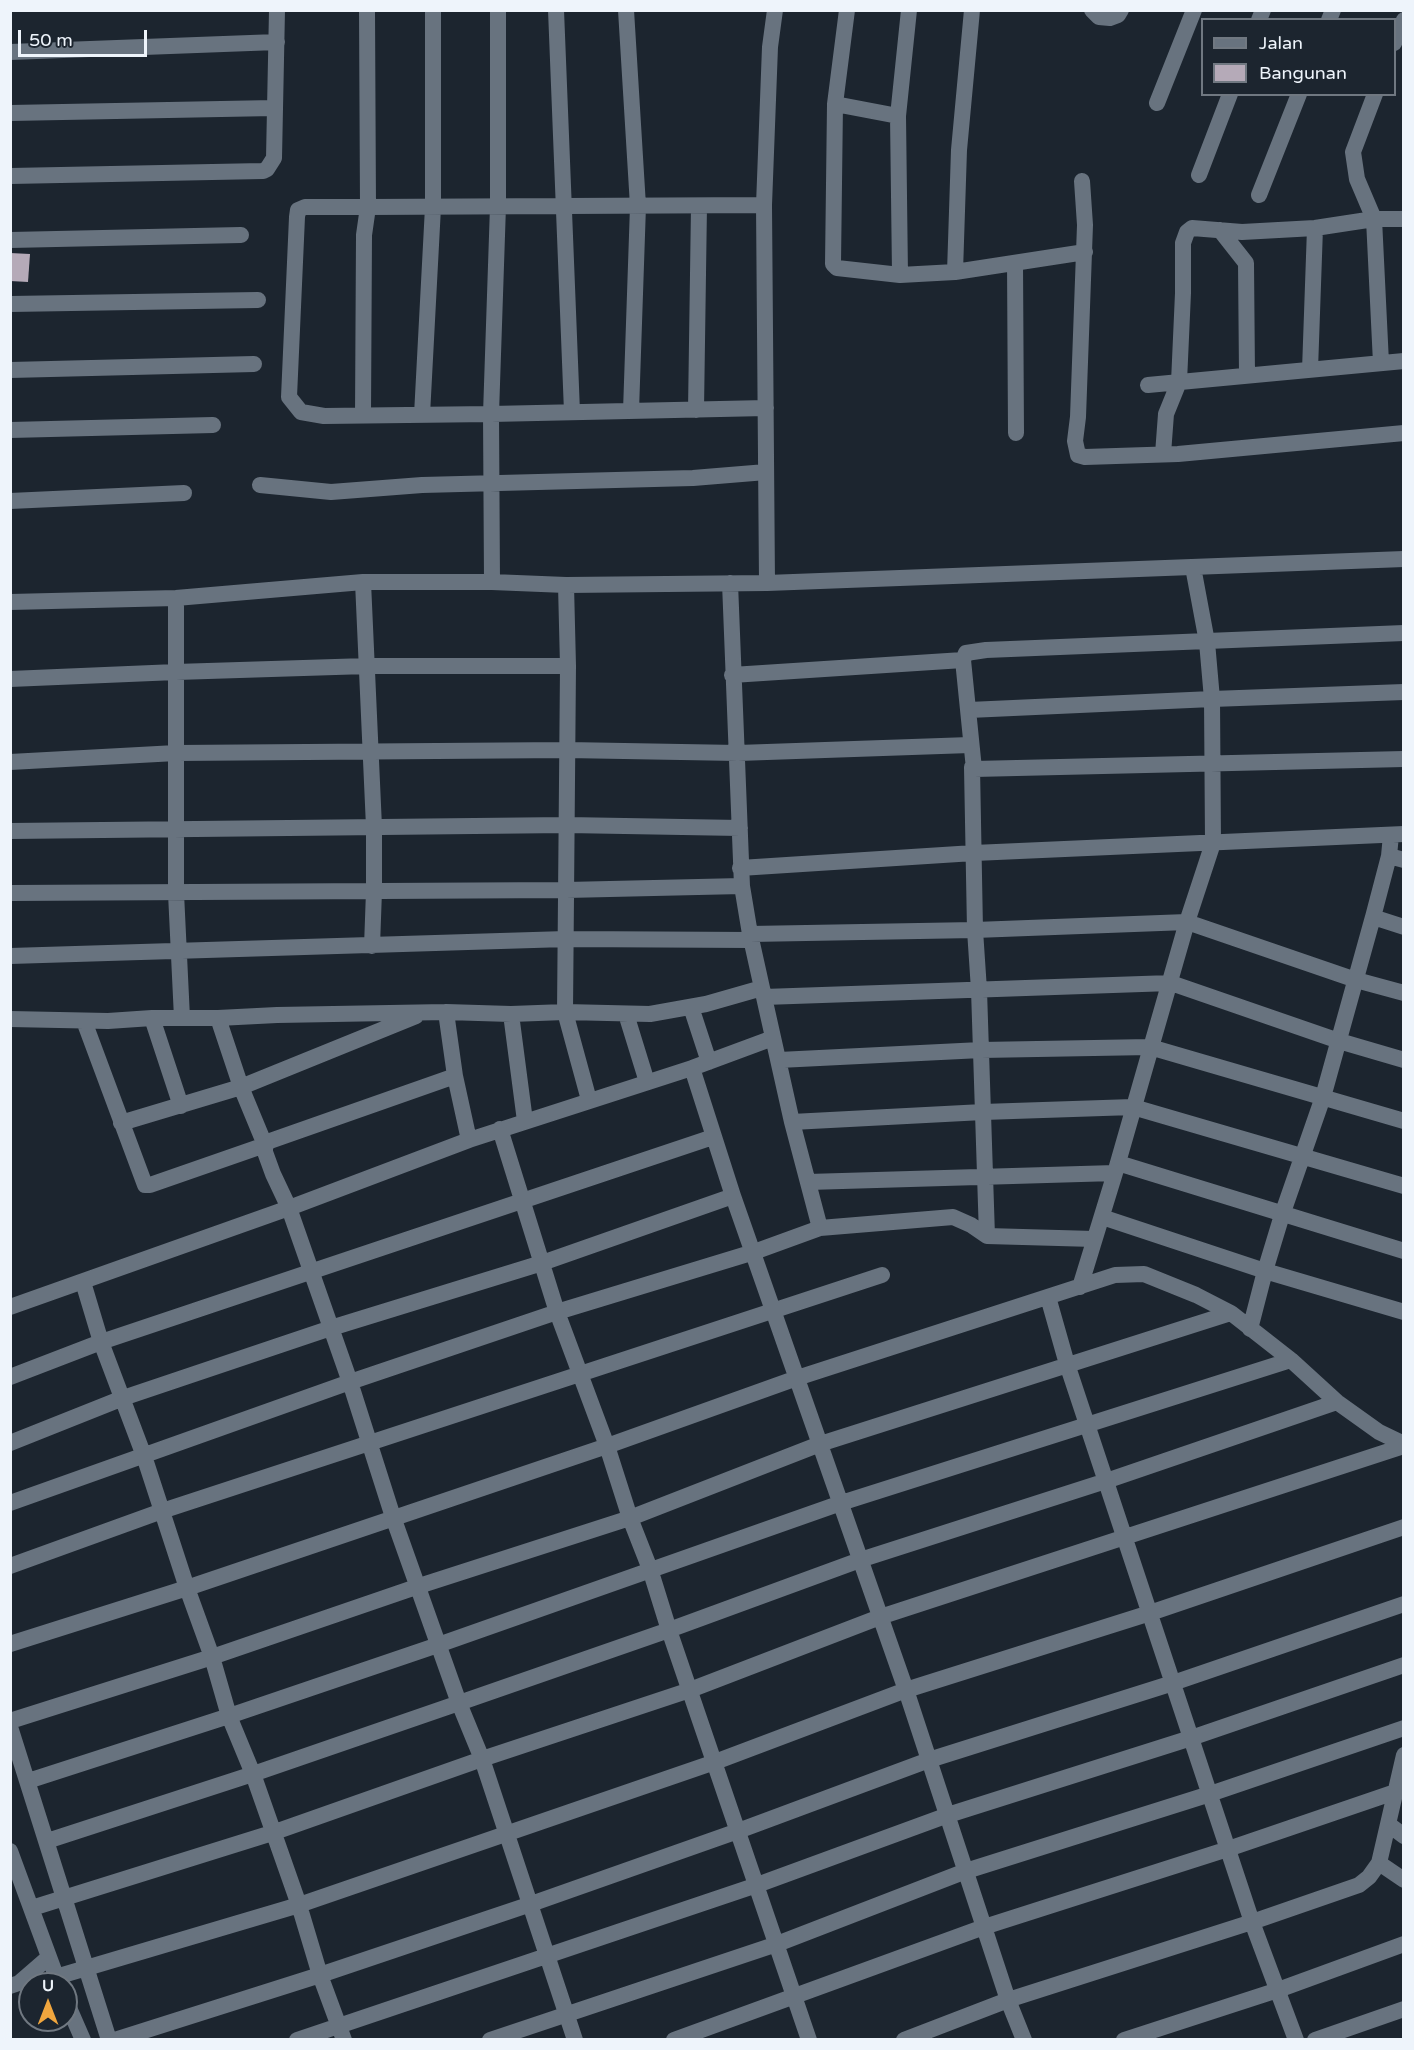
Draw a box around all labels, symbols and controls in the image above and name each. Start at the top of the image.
scale bar [21,18,150,56]
legend [1201,18,1396,96]
text: 50 m [29,29,73,51]
text: Jalan [1259,32,1303,54]
text: Bangunan [1259,62,1347,84]
north arrow [18,1972,78,2032]
text: U [42,1976,54,1996]

